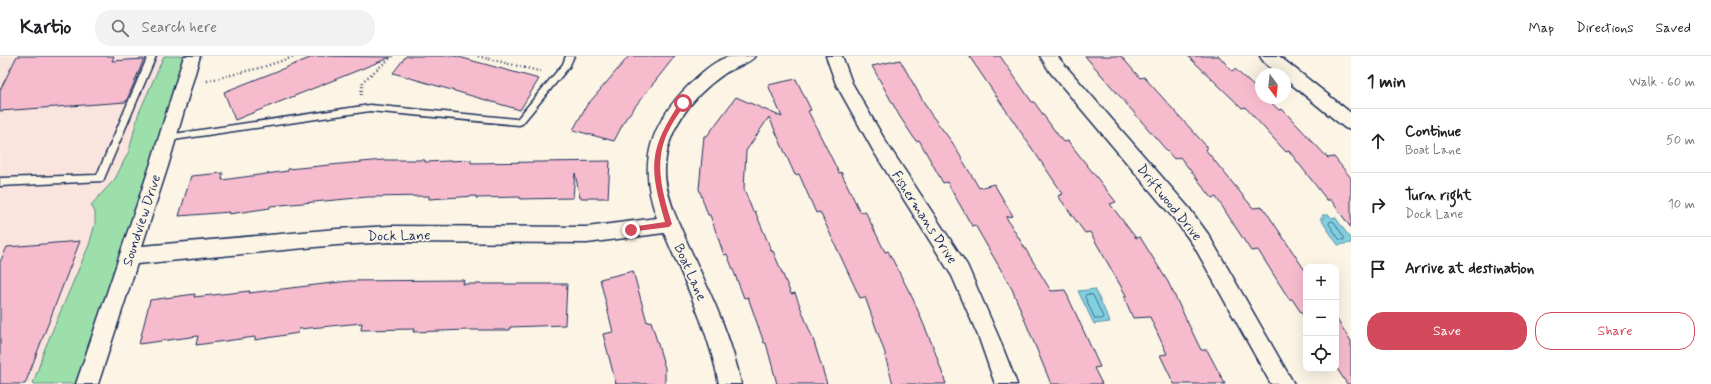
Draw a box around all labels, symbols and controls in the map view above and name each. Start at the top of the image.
search box [95,10,375,46]
text: Kartio [20,15,71,40]
icon: search [109,17,131,39]
text: Search here [141,18,217,38]
text: Map [1528,19,1554,37]
text: Directions [1576,19,1634,37]
text: Saved [1656,19,1691,37]
north arrow [1255,68,1291,104]
text: 1 min [1367,71,1406,93]
text: Walk · 60 m [1629,74,1695,91]
route start [674,94,692,112]
text: Continue [1405,122,1461,142]
icon: ahead [1367,130,1389,152]
text: 50 m [1666,132,1695,149]
text: Boat Lane [1405,142,1461,159]
street label: Driftwood Drive [1133,160,1206,245]
street label: Fishermans Drive [887,168,961,268]
street label: Soundview Drive [119,172,165,269]
text: Turn right [1405,186,1472,206]
icon: right [1367,194,1389,216]
text: 10 m [1668,196,1695,213]
text: Dock Lane [1405,206,1463,223]
route end [622,221,640,239]
street label: Dock Lane [367,226,431,246]
street label: Boat Lane [670,241,711,304]
icon: arrive [1367,258,1389,280]
text: Arrive at destination [1405,259,1534,279]
map controls [1303,264,1339,372]
button: + [1303,264,1339,300]
button: − [1303,300,1339,336]
button: Save [1367,312,1527,350]
button: Share [1535,312,1695,350]
button: locate [1303,336,1339,372]

